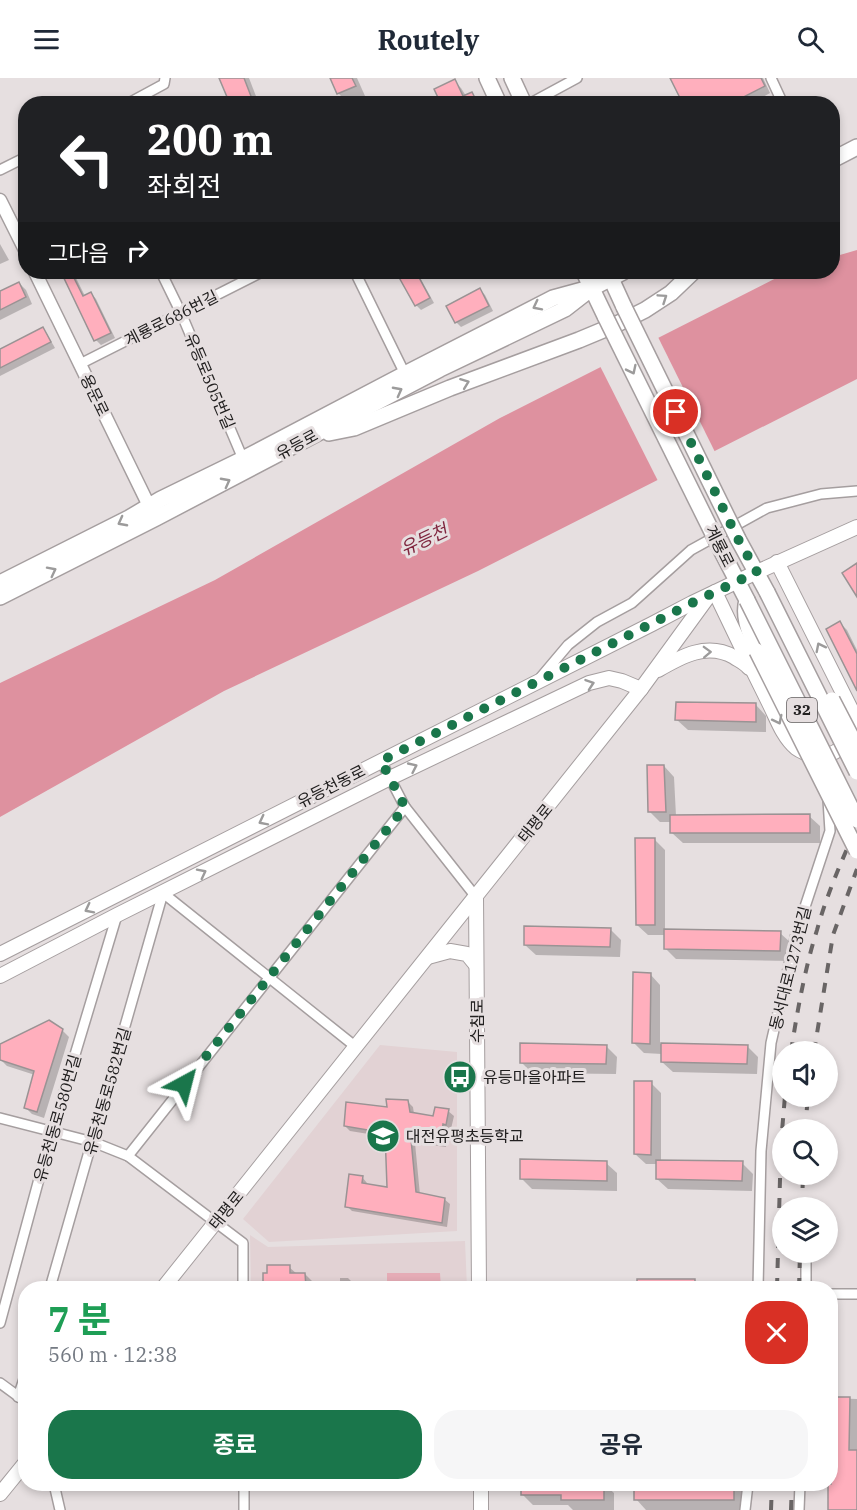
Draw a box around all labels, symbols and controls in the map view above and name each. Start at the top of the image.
text: Routely [378,22,479,57]
icon: menu [30,23,63,56]
icon: search [794,23,827,56]
text: 200 m [147,112,273,167]
icon: left [48,120,126,198]
text: 좌회전 [147,168,222,203]
icon: right [121,234,154,267]
text: 그다음 [48,238,109,267]
street label: 계룡로686번길 [121,286,221,350]
one-way arrow [657,294,668,305]
one-way arrow [533,299,543,310]
street label: 유등로505번길 [181,330,239,432]
one-way arrow [625,364,636,375]
street label: 용문로 [76,371,114,419]
one-way arrow [460,377,470,390]
pin [650,386,701,437]
one-way arrow [392,387,403,398]
icon: arrive [659,395,692,428]
street label: 유등로 [273,425,321,463]
one-way arrow [219,478,230,489]
one-way arrow [117,515,128,526]
water label: 유등천 [396,518,453,560]
street label: 계룡로 [701,522,739,570]
one-way arrow [46,566,57,578]
one-way arrow [816,643,828,654]
one-way arrow [703,645,712,658]
one-way arrow [584,679,595,692]
road number: 32 [787,698,817,722]
one-way arrow [770,714,782,725]
street label: 유등천동로 [294,760,369,812]
one-way arrow [407,762,418,774]
street label: 태평로 [513,799,557,846]
one-way arrow [259,813,270,825]
one-way arrow [195,869,206,881]
one-way arrow [85,901,96,913]
street label: 동서대로1273번길 [765,904,815,1032]
street label: 수침로 [467,999,487,1043]
street label: 유등천동로582번길 [79,1025,135,1157]
map controls [772,1041,838,1263]
button: sound [772,1041,838,1107]
street label: 유등천동로580번길 [29,1052,85,1184]
position arrow [152,1052,216,1116]
bus stop icon: 유등마을아파트 [442,1059,478,1095]
place label: 유등마을아파트 [483,1067,586,1087]
school or university icon: 대전유평초등학교 [365,1118,401,1154]
button: search [772,1119,838,1185]
place label: 대전유평초등학교 [406,1126,524,1146]
street label: 태평로 [204,1186,248,1233]
button: layers [772,1197,838,1263]
text: 7 분 [48,1295,111,1342]
button: close [745,1301,808,1364]
text: 560 m · 12:38 [48,1341,177,1368]
button: 종료 [48,1410,422,1479]
button: 공유 [434,1410,808,1479]

